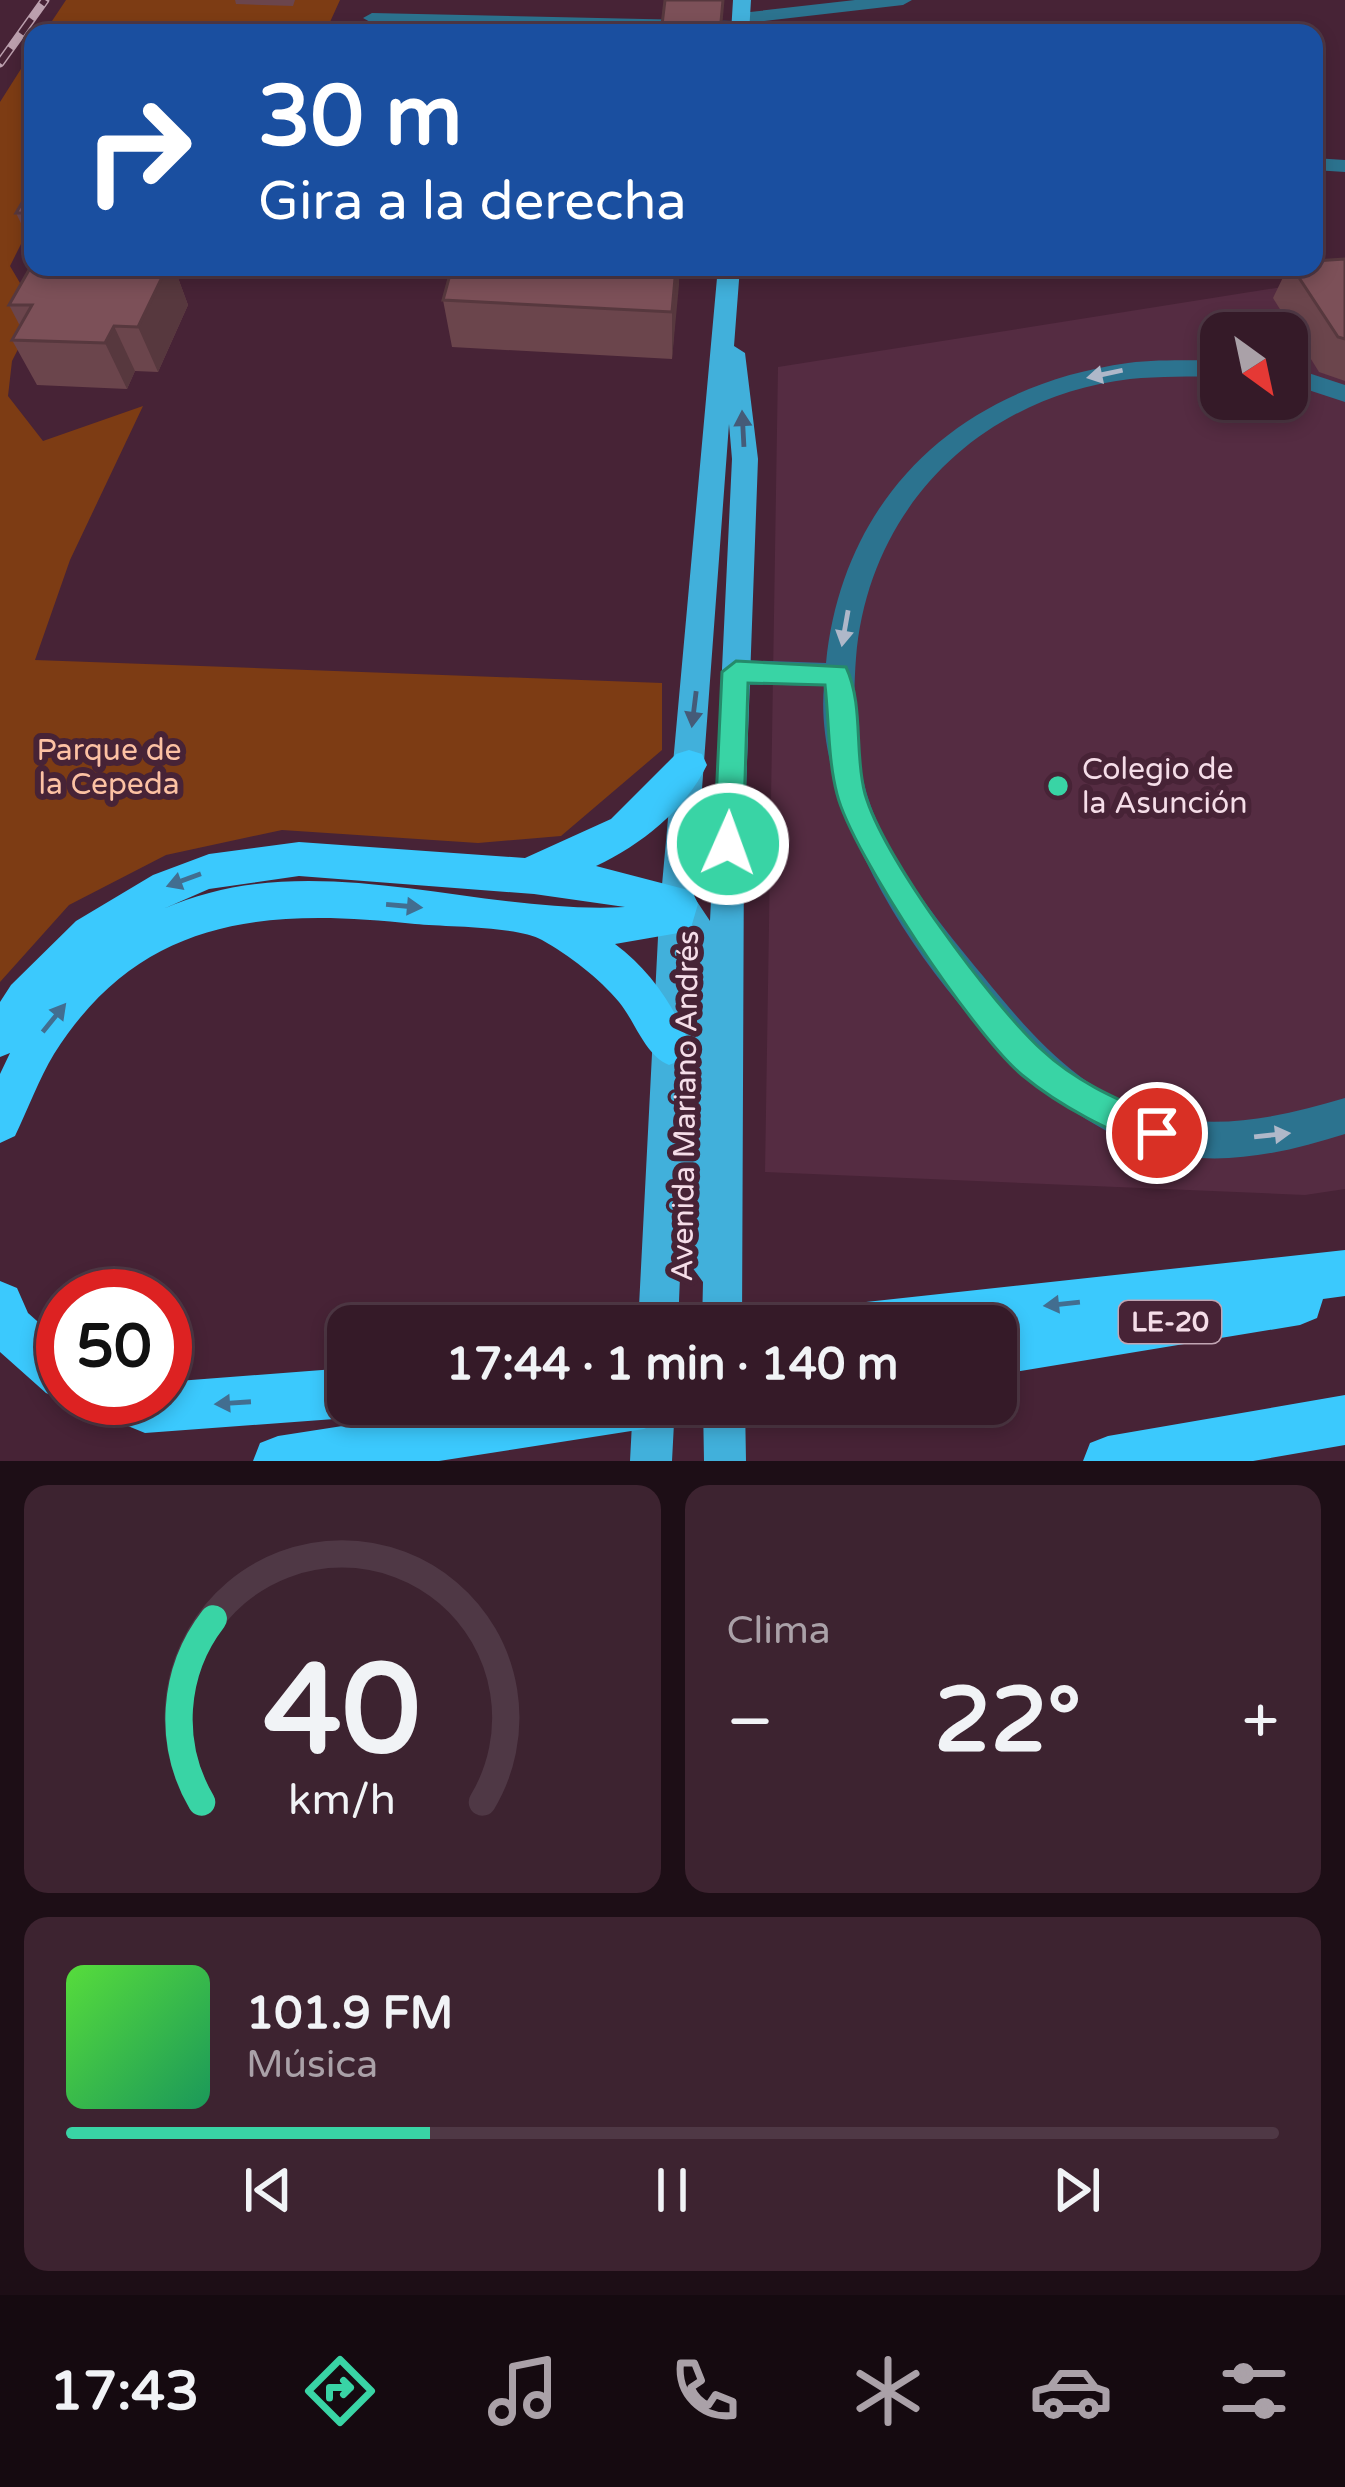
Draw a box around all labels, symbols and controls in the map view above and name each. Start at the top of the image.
text: 30 m [258,67,462,168]
icon: right [60,72,216,228]
text: Gira a la derecha [258,169,687,234]
north arrow [1200,312,1308,420]
map controls [1200,312,1308,420]
one-way arrow [1085,366,1123,385]
one-way arrow [733,409,752,447]
one-way arrow [835,609,853,647]
one-way arrow [685,691,704,728]
park label: Parque de la Cepeda [36,732,182,803]
place label: Colegio de la Asunción [1082,751,1247,822]
marker: Colegio de la Asunción [1045,773,1071,799]
position arrow [665,781,791,907]
one-way arrow [166,872,202,891]
one-way arrow [386,896,423,915]
street label: Avenida Mariano Andrés [664,930,707,1282]
one-way arrow [41,1002,65,1033]
pin [1106,1082,1208,1184]
icon: arrive [1124,1100,1190,1166]
one-way arrow [1253,1125,1291,1144]
speed limit sign: 50 [36,1269,192,1425]
one-way arrow [1043,1295,1080,1314]
road number: LE-20 [1119,1301,1221,1343]
text: 17:44 · 1 min · 140 m [446,1338,898,1392]
one-way arrow [213,1393,251,1412]
text: Clima [727,1607,831,1654]
text: 40 [264,1636,421,1787]
text: 22° [934,1667,1081,1776]
text: − [727,1682,774,1762]
text: + [1242,1682,1279,1762]
text: km/h [288,1775,396,1826]
text: 101.9 FM [246,1987,453,2041]
text: Música [246,2041,378,2088]
icon: previous [235,2157,301,2223]
icon: pause [639,2157,705,2223]
icon: next [1044,2157,1110,2223]
icon: directions [298,2349,382,2433]
icon: music [481,2349,565,2433]
icon: phone [663,2349,747,2433]
icon: climate [846,2349,930,2433]
icon: car [1029,2349,1113,2433]
icon: filters [1212,2349,1296,2433]
text: 17:43 [49,2359,199,2424]

